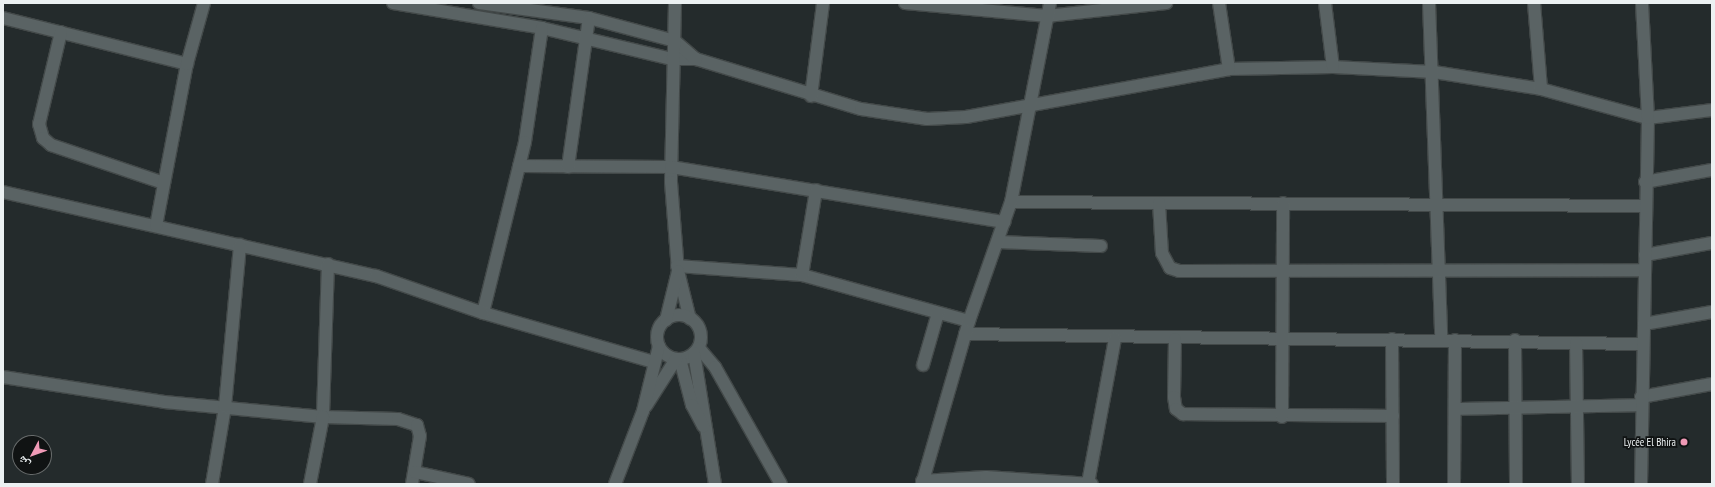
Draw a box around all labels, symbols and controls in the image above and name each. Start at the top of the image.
north arrow [12,435,52,475]
place label: Lycée El Bhira [1624,435,1676,449]
marker: Lycée El Bhira [1679,437,1689,447]
text: ش [15,453,33,471]

